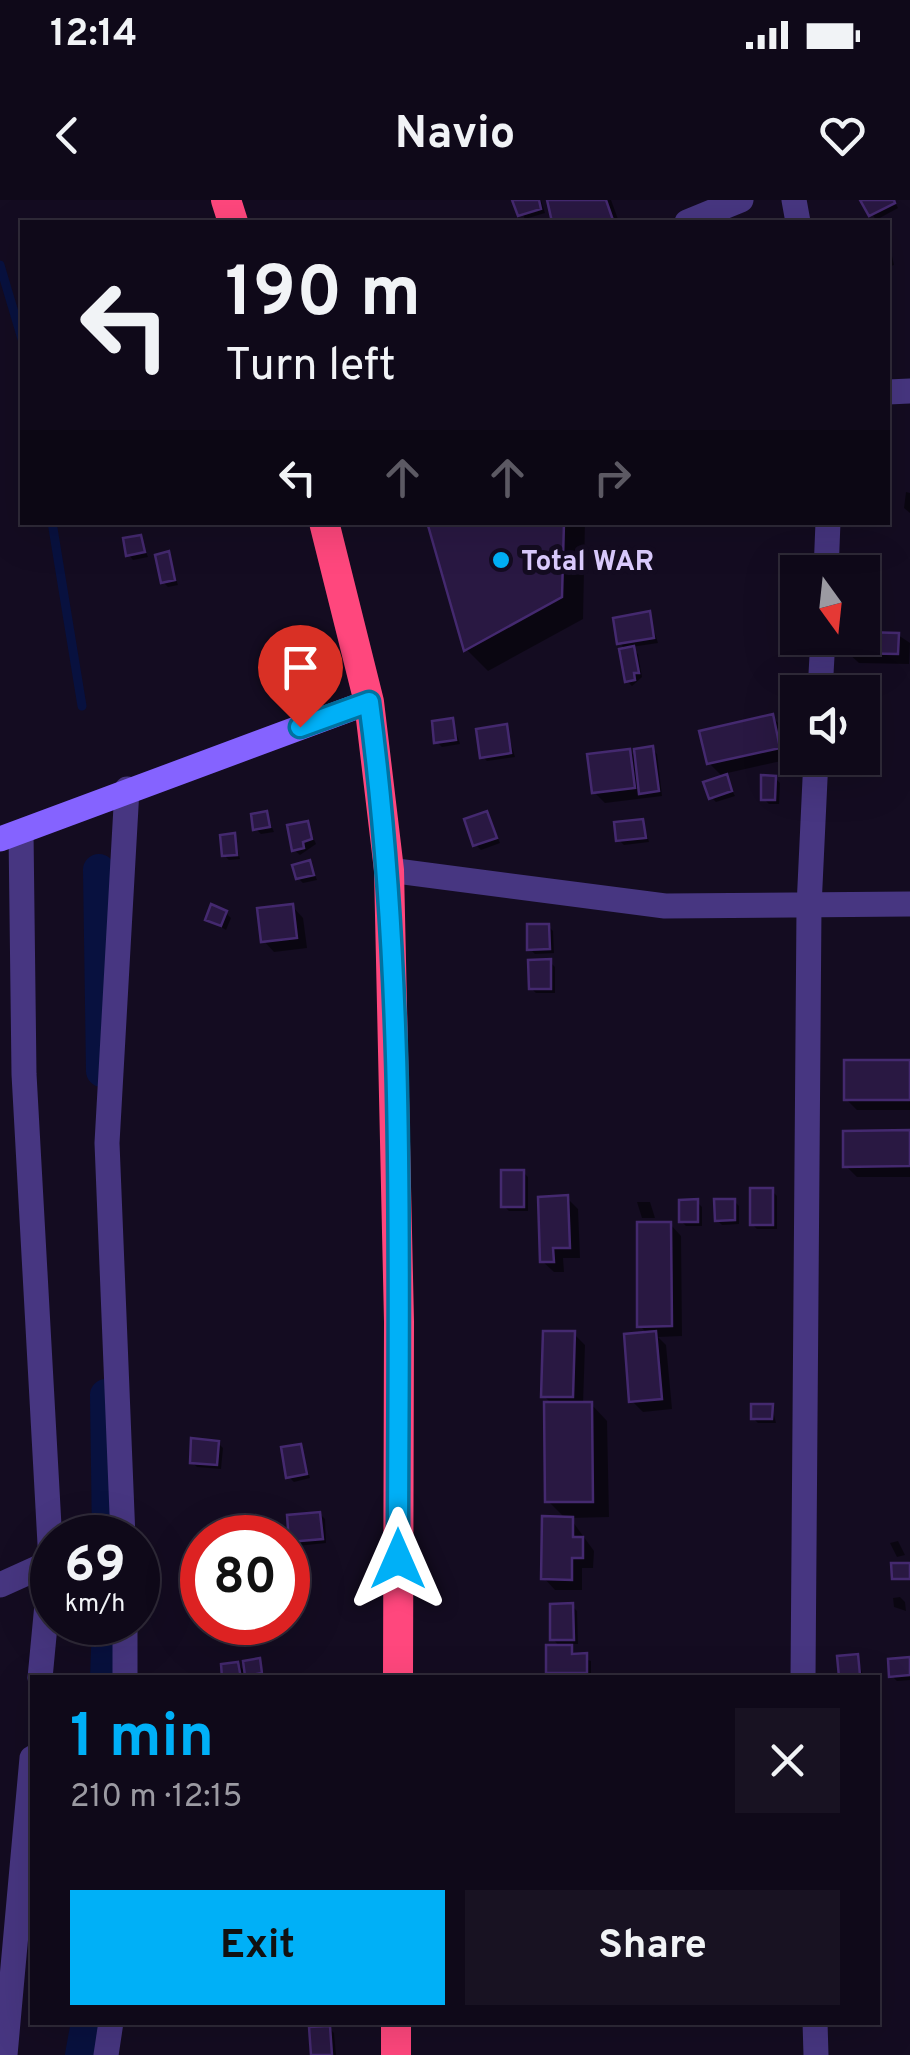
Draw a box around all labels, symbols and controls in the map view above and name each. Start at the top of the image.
text: 12:14 [50,11,137,60]
text: Navio [395,107,515,164]
icon: back [40,108,95,163]
icon: heart [815,108,870,163]
text: 190 m [225,252,421,341]
icon: left [60,260,190,390]
text: Turn left [225,339,396,396]
icon: left [270,450,325,505]
icon: ahead [375,450,430,505]
icon: ahead [480,450,535,505]
icon: right [585,450,640,505]
place label: Total WAR [521,545,654,581]
marker: Total WAR [490,549,512,571]
north arrow [780,555,880,655]
map controls [780,555,880,775]
pin [258,625,343,728]
icon: arrive [273,640,328,695]
button: sound [780,675,880,775]
position arrow [346,1507,450,1611]
speed limit sign: 80 [180,1515,310,1645]
text: 69 [64,1536,126,1599]
text: km/h [65,1589,125,1621]
text: 1 min [70,1702,214,1778]
button: close [735,1708,840,1813]
text: 210 m · 12:15 [70,1778,242,1818]
button: Exit [70,1890,445,2005]
button: Share [465,1890,840,2005]

